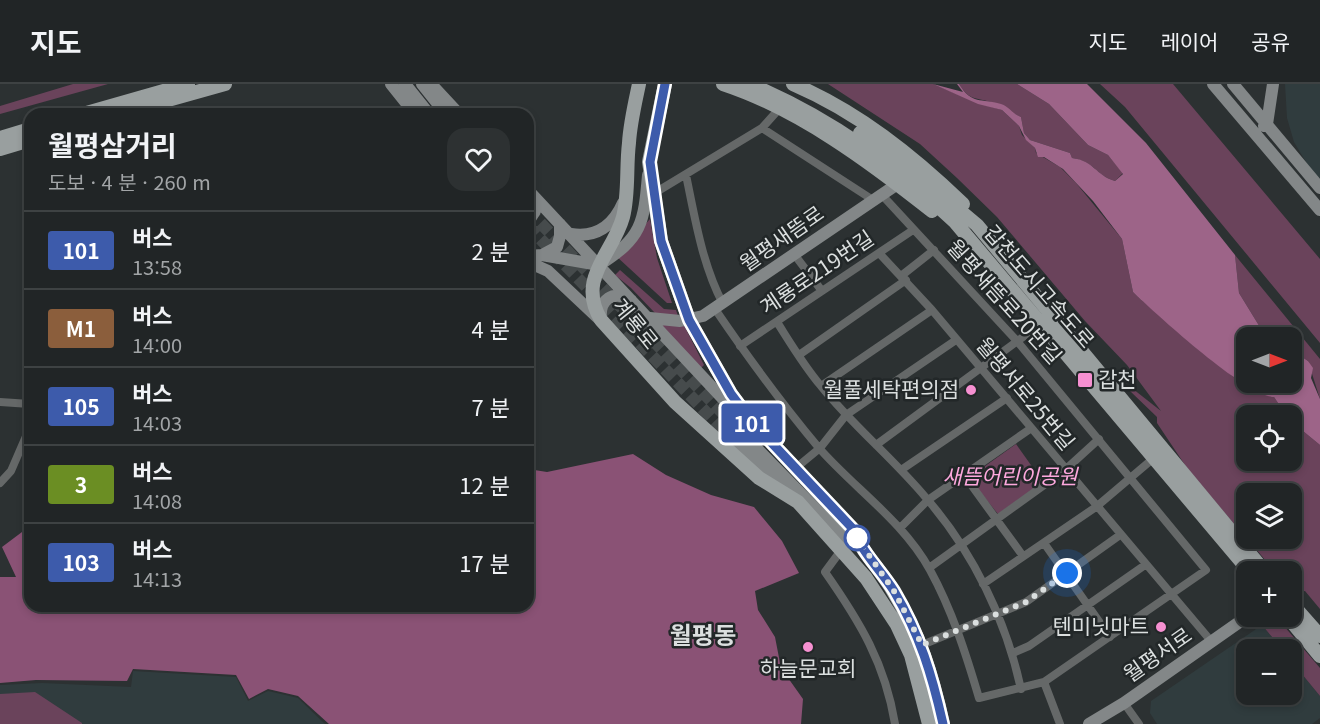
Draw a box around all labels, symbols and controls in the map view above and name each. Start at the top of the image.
text: 지도 [30,21,82,61]
text: 지도 [1089,26,1127,56]
text: 레이어 [1160,26,1218,56]
text: 공유 [1251,26,1290,56]
text: 월평삼거리 [48,124,177,164]
button: heart [447,128,510,191]
text: 도보 · 4 분 · 260 m [48,167,211,196]
street label: 월평새뜸로 [733,197,829,277]
street label: 갑천도시고속도로 [978,218,1103,354]
text: 버스 [132,220,172,252]
street label: 계룡로219번길 [753,222,879,321]
street label: 월평새뜸로20번길 [941,232,1070,370]
text: 2 분 [471,234,510,266]
text: 101 [62,235,100,265]
text: 13:58 [132,252,182,281]
street label: 계룡로 [607,291,666,355]
text: 버스 [132,298,172,330]
text: 4 분 [471,312,510,344]
text: M1 [66,313,96,343]
north arrow [1236,327,1302,393]
map controls [1236,327,1302,705]
text: 14:00 [132,330,182,359]
street label: 월평서로25번길 [970,330,1083,456]
place label: 갑천 [1098,363,1137,393]
marker: 갑천 [1076,371,1094,389]
place label: 월풀세탁편의점 [824,373,959,403]
text: 버스 [132,376,172,408]
marker: 월풀세탁편의점 [964,383,978,397]
text: 7 분 [471,390,510,422]
text: 105 [62,391,100,421]
line badge: 101 [718,404,786,442]
button: locate [1236,405,1302,471]
text: 14:03 [132,408,182,437]
text: 101 [733,408,771,438]
text: 버스 [132,454,172,486]
park label: 새뜸어린이공원 [942,460,1079,490]
text: 12 분 [459,468,510,500]
text: 3 [75,469,87,499]
button: layers [1236,483,1302,549]
text: 14:08 [132,486,182,515]
unlabelled marker [844,525,870,551]
text: 버스 [132,532,172,564]
text: 17 분 [459,546,510,578]
text: 103 [62,547,100,577]
your location [1052,558,1082,588]
button: + [1236,561,1302,627]
text: 14:13 [132,564,182,593]
place label: 텐미닛마트 [1052,610,1149,640]
district label: 월평동 [670,616,736,651]
street label: 월평서로 [1117,619,1197,688]
marker: 텐미닛마트 [1154,620,1168,634]
button: − [1236,639,1302,705]
marker: 하늘문교회 [801,640,815,654]
place label: 하늘문교회 [760,652,856,682]

